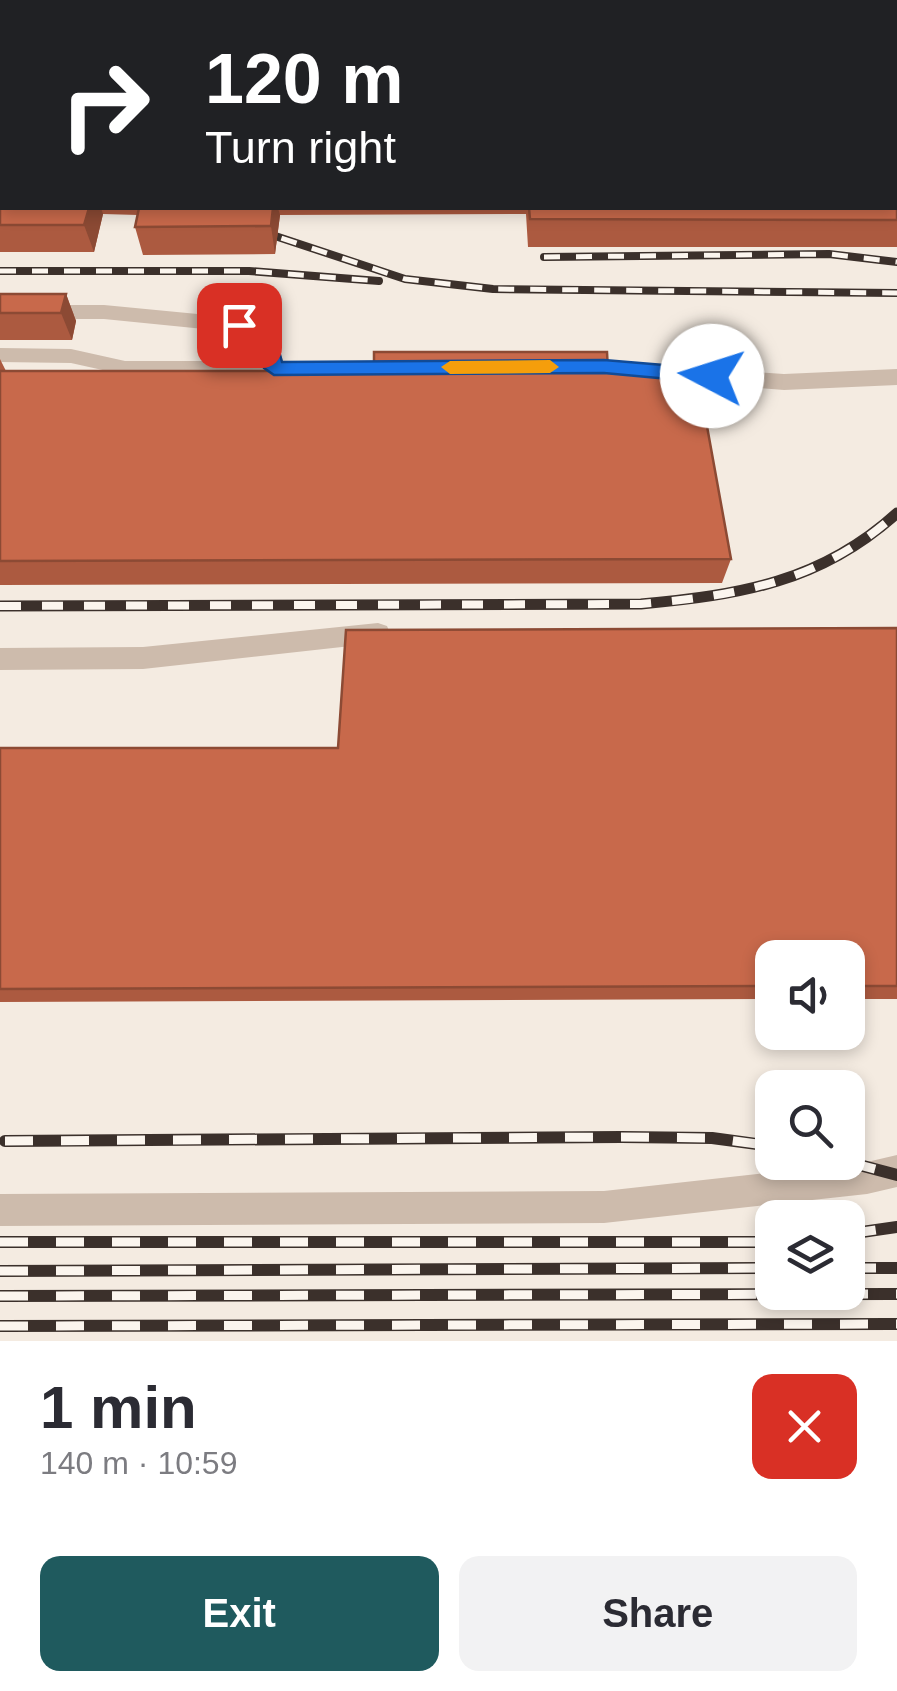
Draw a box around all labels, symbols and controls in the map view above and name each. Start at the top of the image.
icon: right [40,40,170,170]
text: 120 m [205,40,403,118]
text: Turn right [205,122,396,173]
pin [197,283,282,368]
icon: arrive [212,298,267,353]
position arrow [660,324,764,428]
map controls [755,940,865,1310]
button: sound [755,940,865,1050]
button: search [755,1070,865,1180]
button: layers [755,1200,865,1310]
text: 1 min [40,1374,197,1441]
button: close [752,1374,857,1479]
text: 140 m · 10:59 [40,1445,237,1481]
button: Exit [40,1556,439,1671]
button: Share [459,1556,857,1671]

